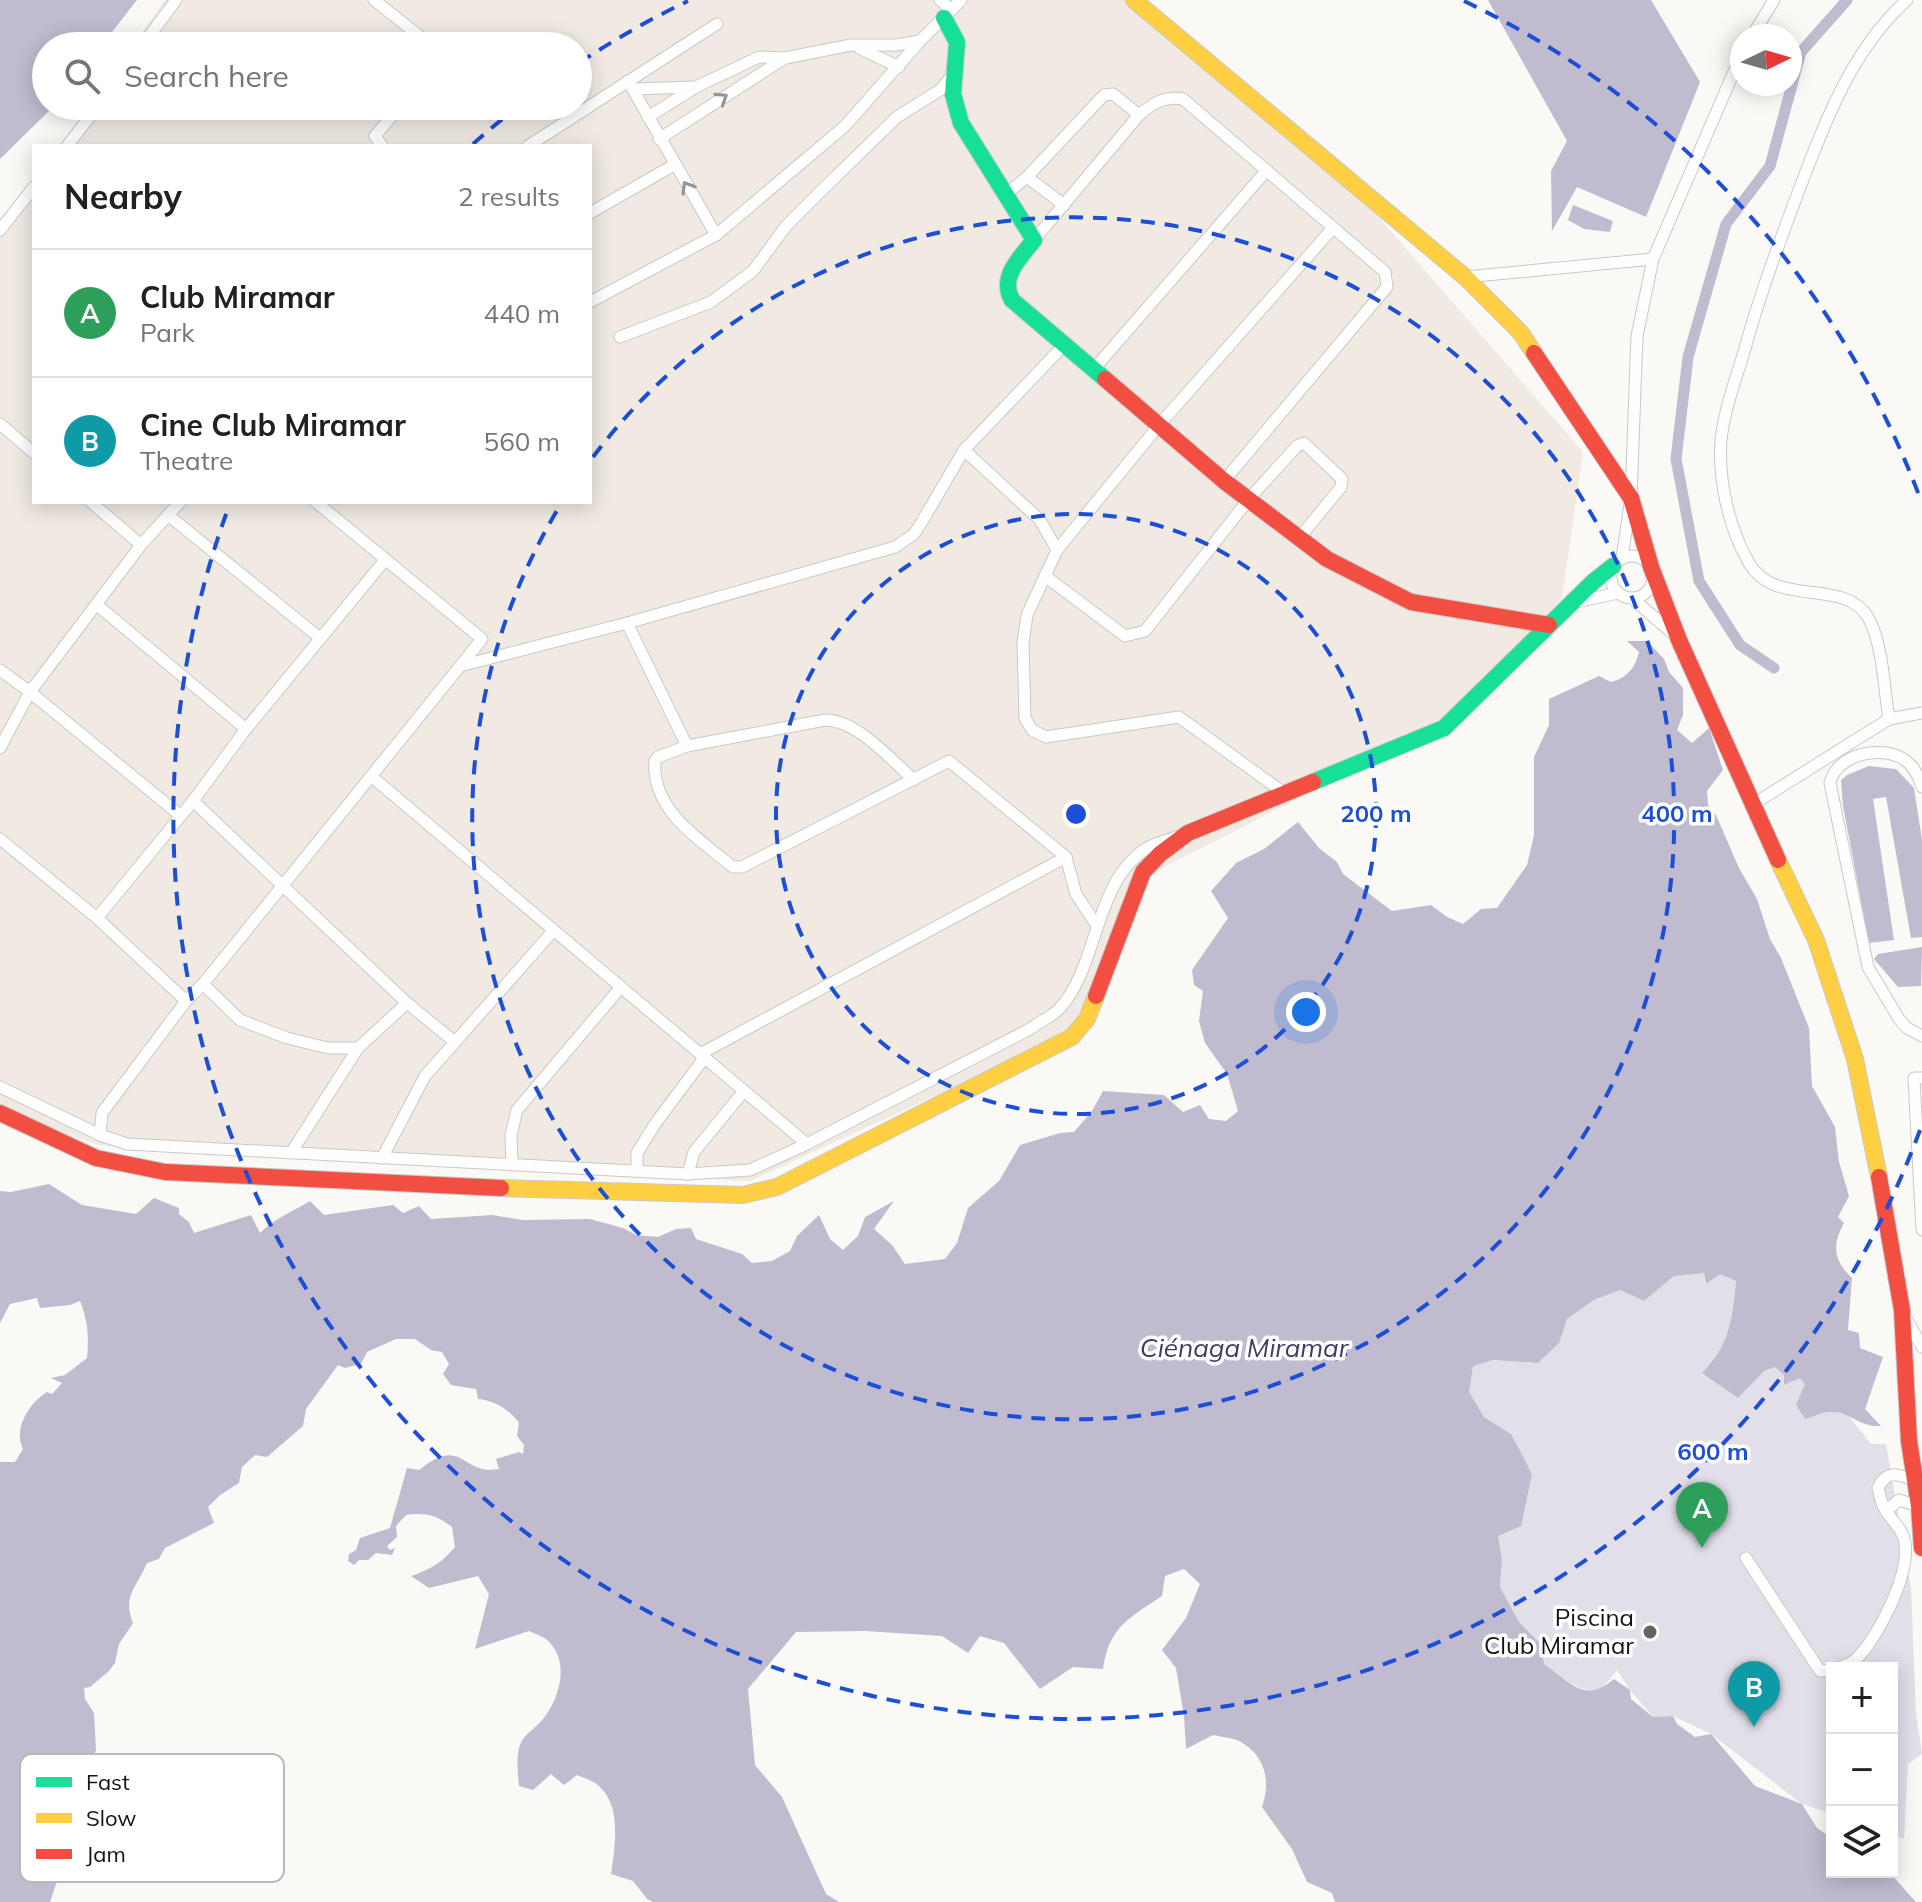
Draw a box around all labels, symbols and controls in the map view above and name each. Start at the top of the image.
north arrow [1730,24,1802,96]
search box [32,32,592,120]
icon: search [60,54,104,98]
text: Search here [124,57,289,95]
one-way arrow [713,93,728,108]
text: Nearby [64,175,182,218]
text: 2 results [458,180,560,213]
one-way arrow [681,181,697,196]
text: Club Miramar [140,278,335,316]
text: A [80,297,100,330]
text: 440 m [484,297,560,330]
text: Park [140,316,195,349]
text: Cine Club Miramar [140,406,406,444]
text: B [81,425,99,458]
text: 560 m [484,425,560,458]
text: Theatre [140,444,233,477]
text: 200 m [1340,798,1412,828]
text: 400 m [1641,798,1713,828]
centre of rings [1062,800,1090,828]
your location [1286,992,1326,1032]
water label: Ciénaga Miramar [1140,1331,1350,1364]
text: 600 m [1677,1436,1749,1466]
pin: A [1676,1482,1728,1548]
place label: Piscina Club Miramar [1484,1602,1634,1660]
marker: Piscina Club Miramar [1641,1623,1659,1641]
pin: B [1728,1661,1780,1727]
map controls [1826,1662,1898,1878]
button: + [1826,1662,1898,1734]
button: − [1826,1734,1898,1806]
legend [20,1754,284,1882]
text: Fast [86,1768,130,1796]
text: Slow [86,1804,136,1832]
button: layers [1826,1806,1898,1878]
text: Jam [86,1840,126,1868]

